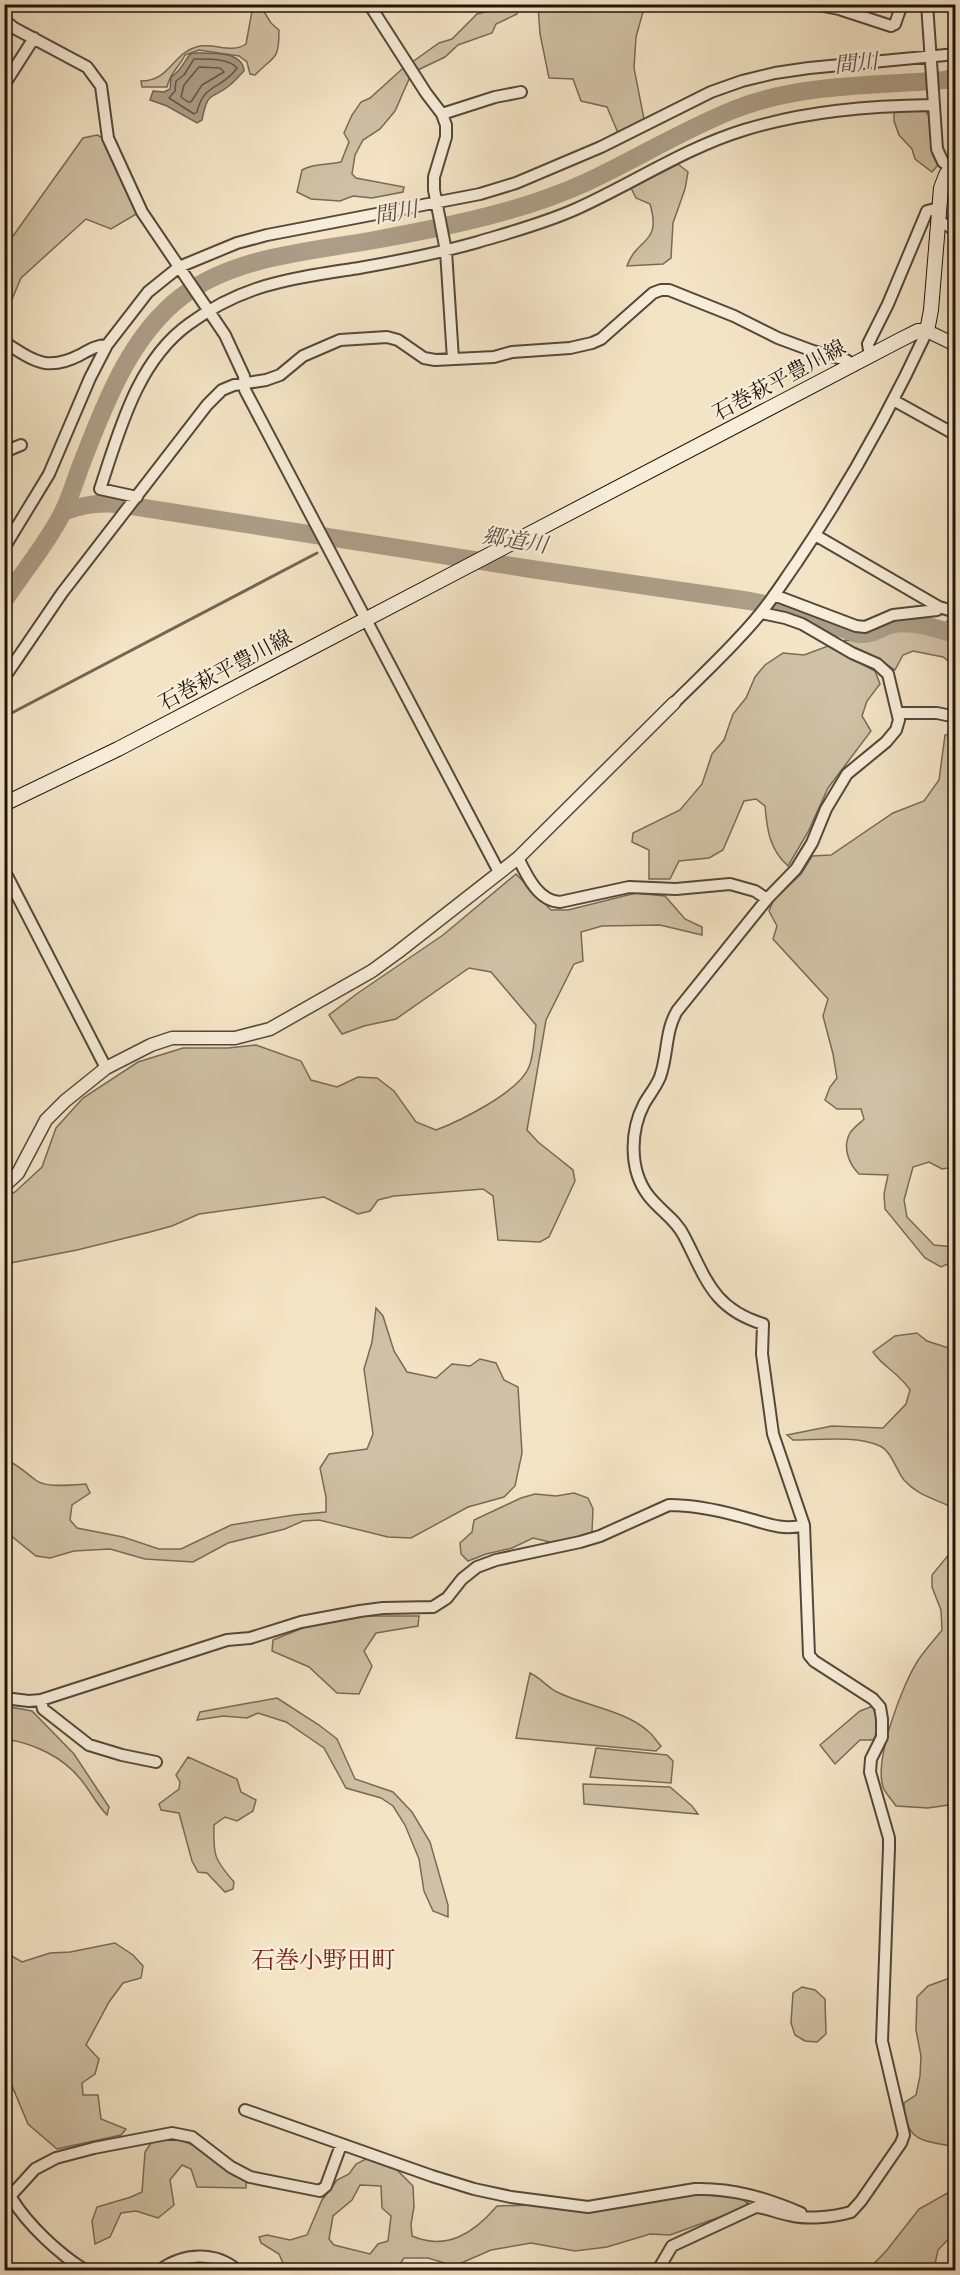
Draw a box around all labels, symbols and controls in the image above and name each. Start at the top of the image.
water label: 間川 [833,47,881,79]
water label: 間川 [372,195,422,229]
street label: 石巻萩平豊川線 [708,334,850,426]
water label: 郷道川 [480,522,552,559]
street label: 石巻萩平豊川線 [154,624,296,716]
district label: 石巻小野田町 [251,1945,395,1975]

